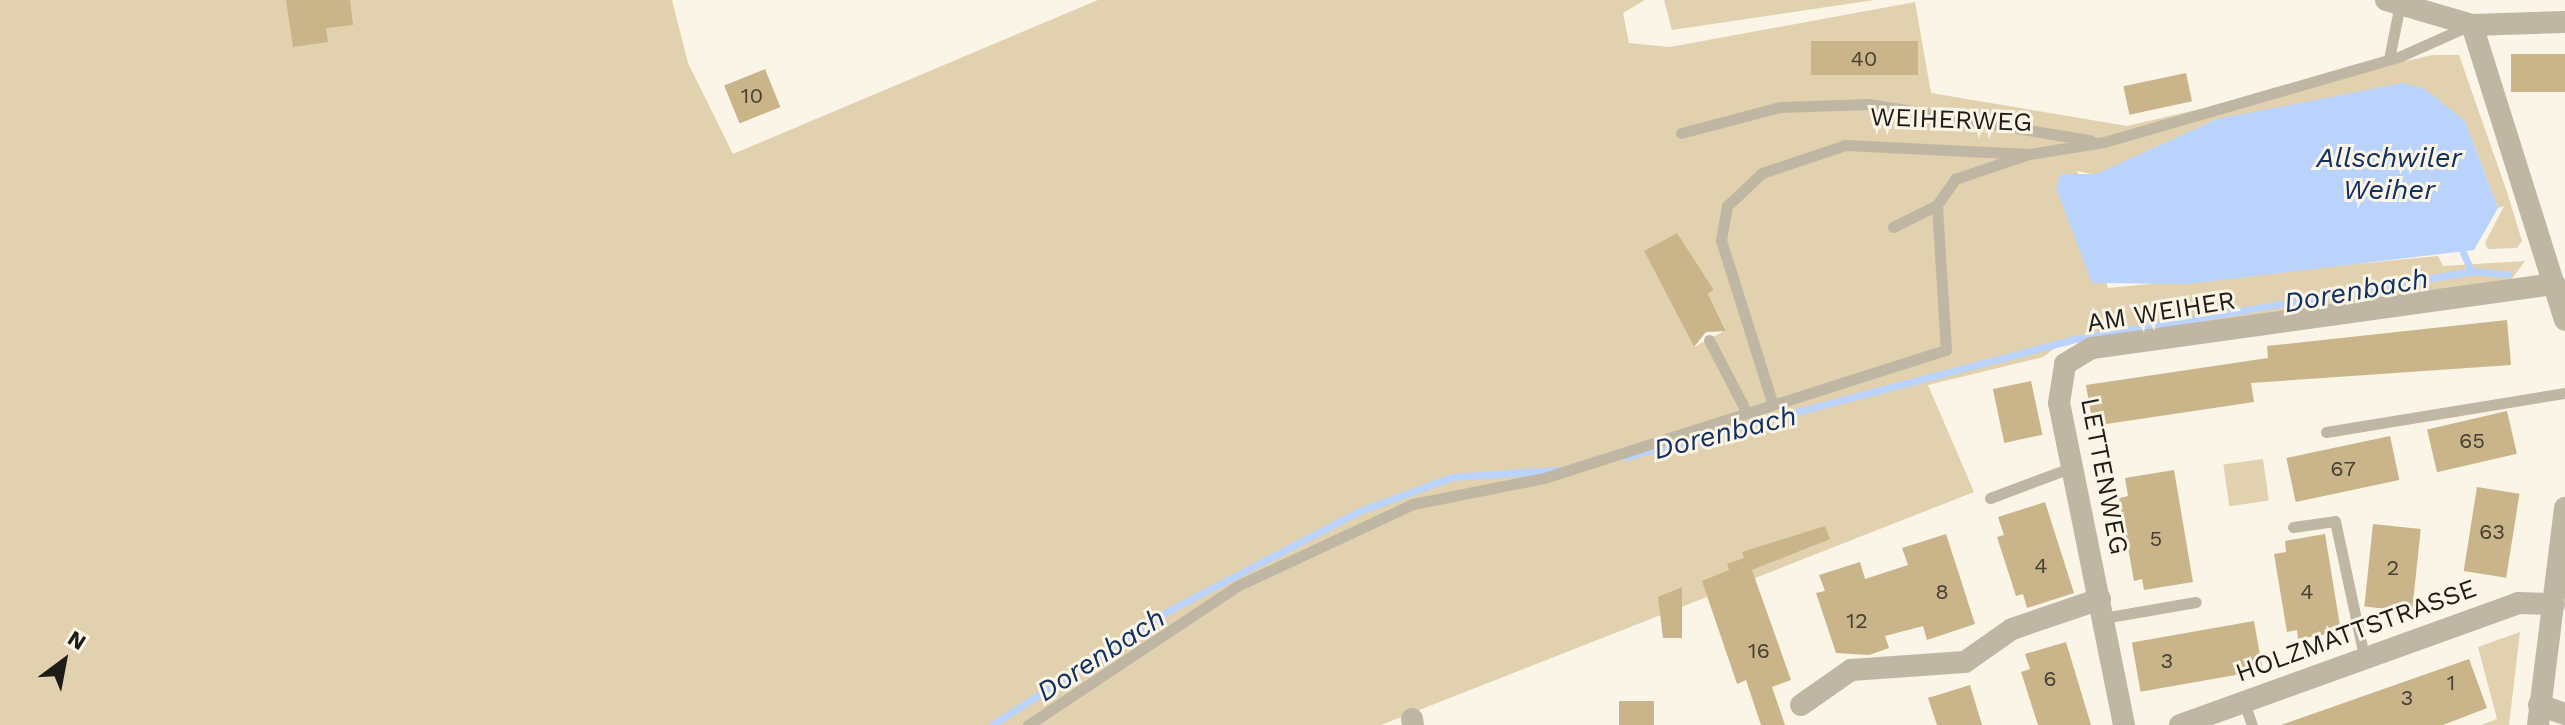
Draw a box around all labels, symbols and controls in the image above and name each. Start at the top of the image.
house number: 40 [1850,46,1878,72]
house number: 10 [741,83,763,109]
street label: WEIHERWEG [1869,102,2033,138]
water label: Allschwiler Weiher [2316,141,2462,207]
water label: Dorenbach [2281,262,2431,320]
street label: AM WEIHER [2084,285,2238,339]
street label: LETTENWEG [2073,395,2135,557]
water label: Dorenbach [1650,399,1800,467]
house number: 65 [2459,428,2485,454]
house number: 67 [2330,456,2356,482]
house number: 63 [2479,519,2505,545]
house number: 5 [2150,526,2162,552]
house number: 4 [2034,553,2048,579]
house number: 2 [2387,555,2399,581]
street label: HOLZMATTSTRASSE [2231,573,2481,689]
house number: 8 [1935,579,1949,605]
house number: 4 [2300,579,2314,605]
water label: Dorenbach [1031,601,1171,709]
house number: 12 [1846,608,1868,634]
north arrow [24,621,104,701]
text: N [63,625,91,655]
house number: 16 [1748,638,1770,664]
house number: 3 [2161,648,2173,674]
house number: 6 [2043,666,2057,692]
house number: 1 [2447,670,2455,696]
house number: 3 [2401,685,2413,711]

